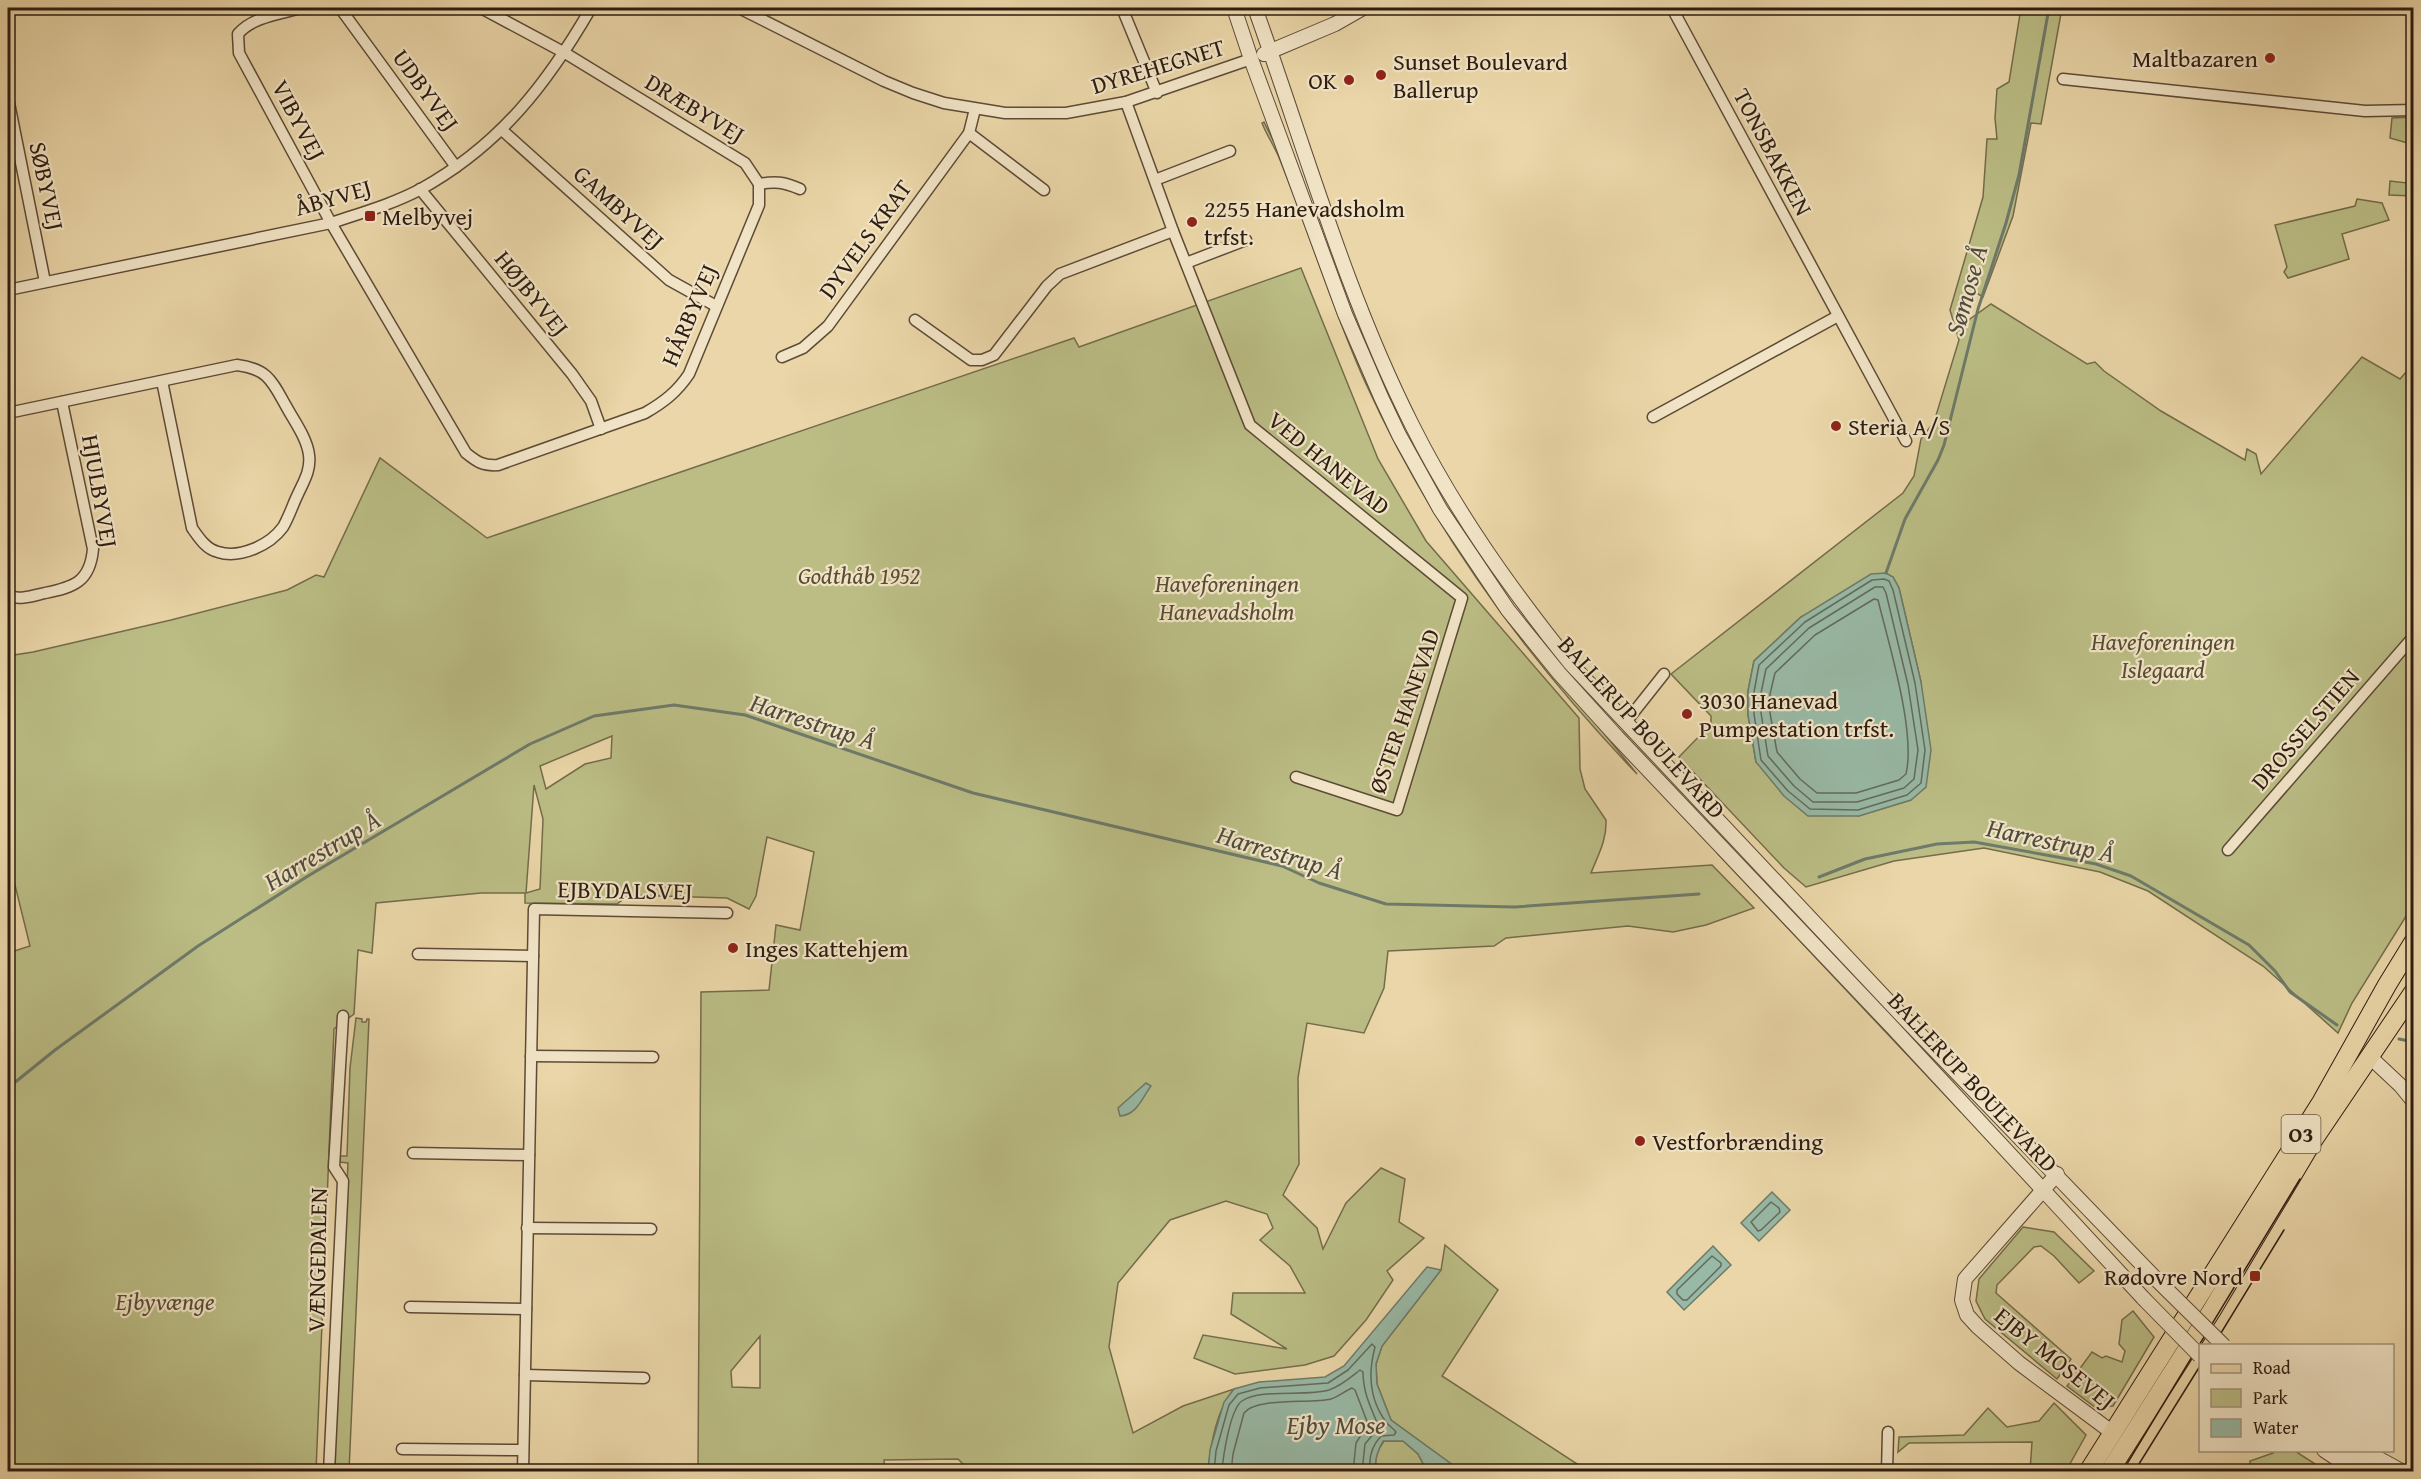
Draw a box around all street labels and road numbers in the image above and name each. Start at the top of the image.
street label: DYREHEGNET [1087,29,1229,103]
street label: UDBYVEJ [384,42,468,138]
street label: DRÆBYVEJ [639,64,751,152]
street label: VIBYVEJ [263,74,335,166]
street label: TONSBAKKEN [1725,82,1821,222]
street label: SØBYVEJ [21,138,73,234]
street label: GAMBYVEJ [566,157,672,257]
street label: ÅBYVEJ [291,169,375,225]
street label: DYVELS KRAT [810,172,920,306]
street label: HØJBYVEJ [486,243,578,343]
street label: HÅRBYVEJ [652,259,726,371]
street label: VED HANEVAD [1260,403,1398,523]
street label: HJULBYVEJ [73,432,127,550]
street label: ØSTER HANEVAD [1359,624,1449,798]
street label: BALLERUP BOULEVARD [1550,628,1734,826]
street label: DROSSELSTIEN [2242,660,2368,797]
street label: EJBYDALSVEJ [557,871,693,909]
street label: BALLERUP BOULEVARD [1880,984,2066,1180]
road number: O3 [2282,1115,2320,1153]
street label: VÆNGEDALEN [298,1187,336,1333]
street label: EJBY MOSEVEJ [1987,1298,2123,1418]

